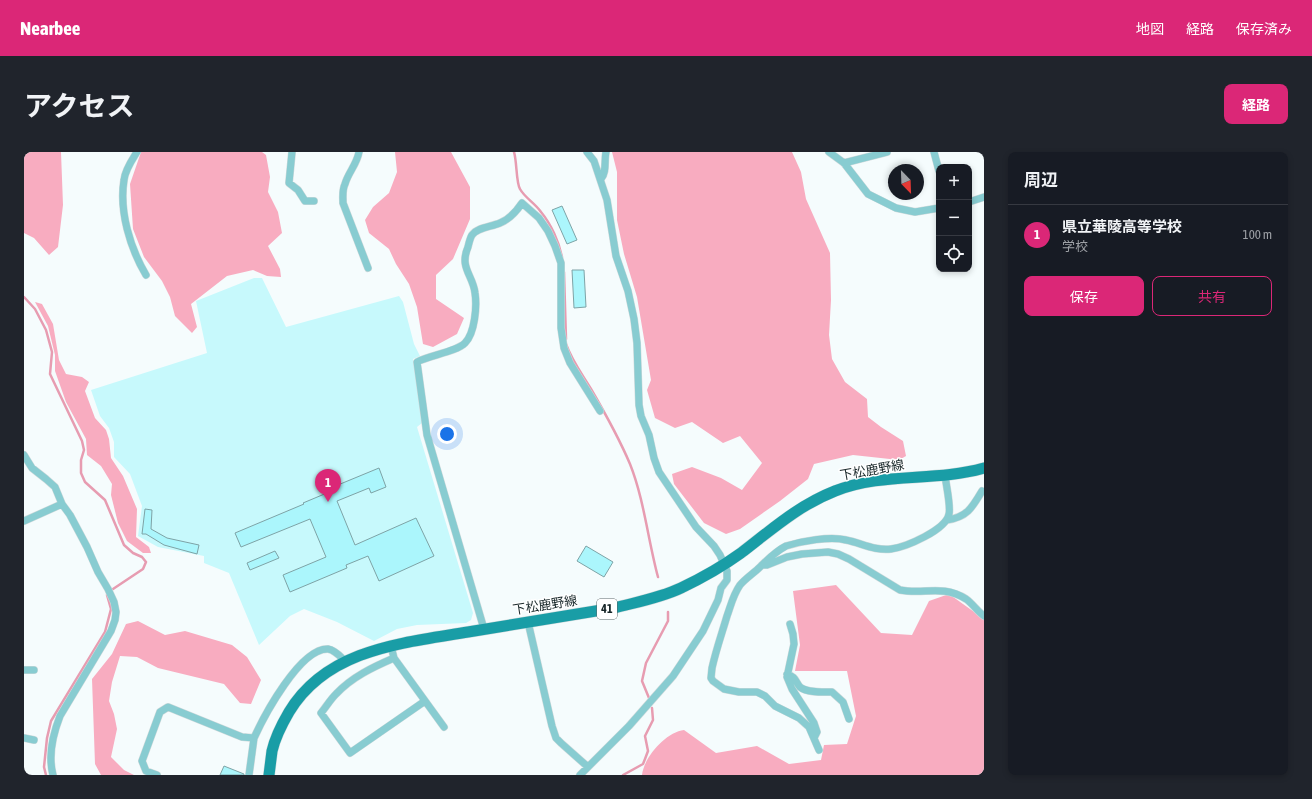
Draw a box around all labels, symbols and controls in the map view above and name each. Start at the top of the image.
text: Nearbee [20,17,80,39]
text: 地図 [1136,21,1164,37]
text: 経路 [1186,21,1214,37]
text: 保存済み [1236,21,1292,37]
button: 経路 [1224,84,1288,124]
text: アクセス [24,90,135,122]
north arrow [888,164,924,200]
map controls [936,164,972,272]
button: + [936,164,972,200]
text: 周辺 [1024,170,1058,190]
button: − [936,200,972,236]
text: 県立華陵高等学校 [1062,218,1182,235]
text: 1 [1034,227,1040,242]
text: 100 m [1243,227,1272,242]
button: locate [936,236,972,272]
text: 学校 [1062,239,1088,254]
button: 保存 [1024,276,1144,316]
button: 共有 [1152,276,1272,316]
your location [437,424,457,444]
street label: 下松鹿野線 [839,457,905,483]
pin: 1 [315,469,341,502]
street label: 下松鹿野線 [512,593,578,617]
road number: 41 [597,599,617,619]

